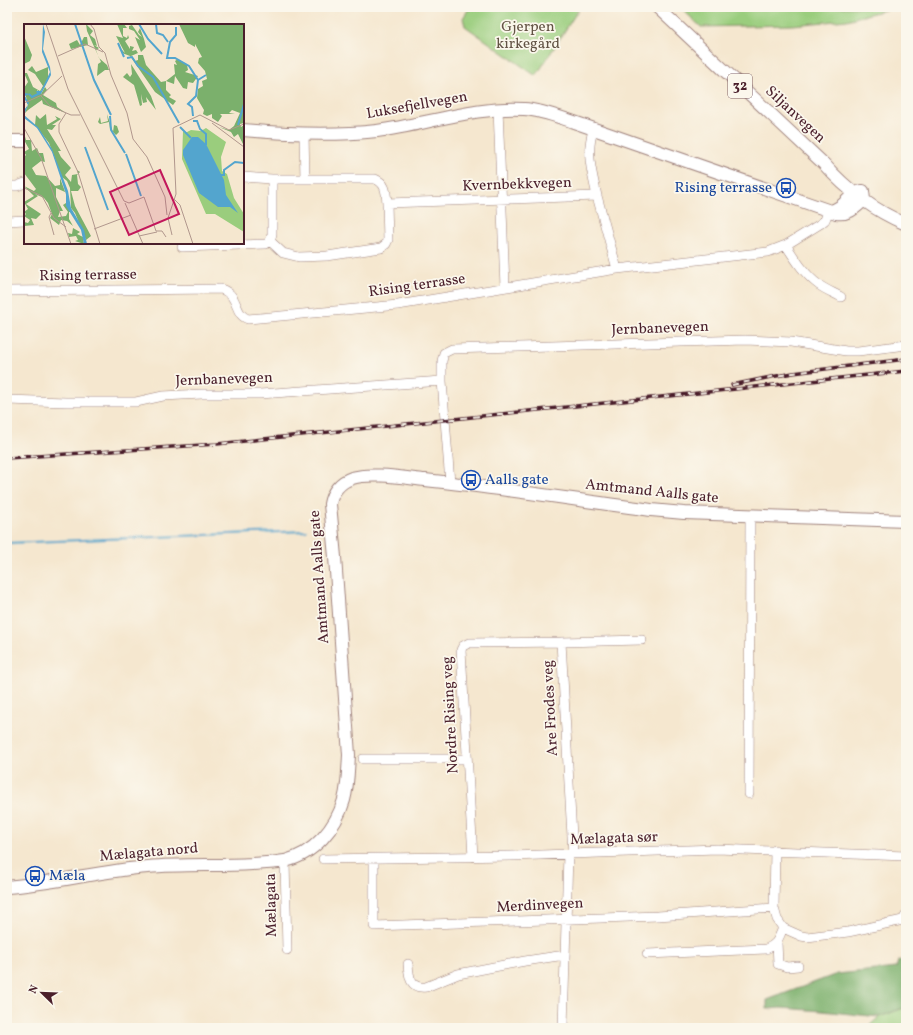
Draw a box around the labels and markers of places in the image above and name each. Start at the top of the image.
bus stop icon: Rising terrasse [775,177,797,199]
place label: Rising terrasse [674,178,772,199]
bus stop icon: Aalls gate [460,469,482,491]
place label: Aalls gate [485,470,549,491]
bus stop icon: Mæla [24,865,46,887]
place label: Mæla [49,866,85,887]

